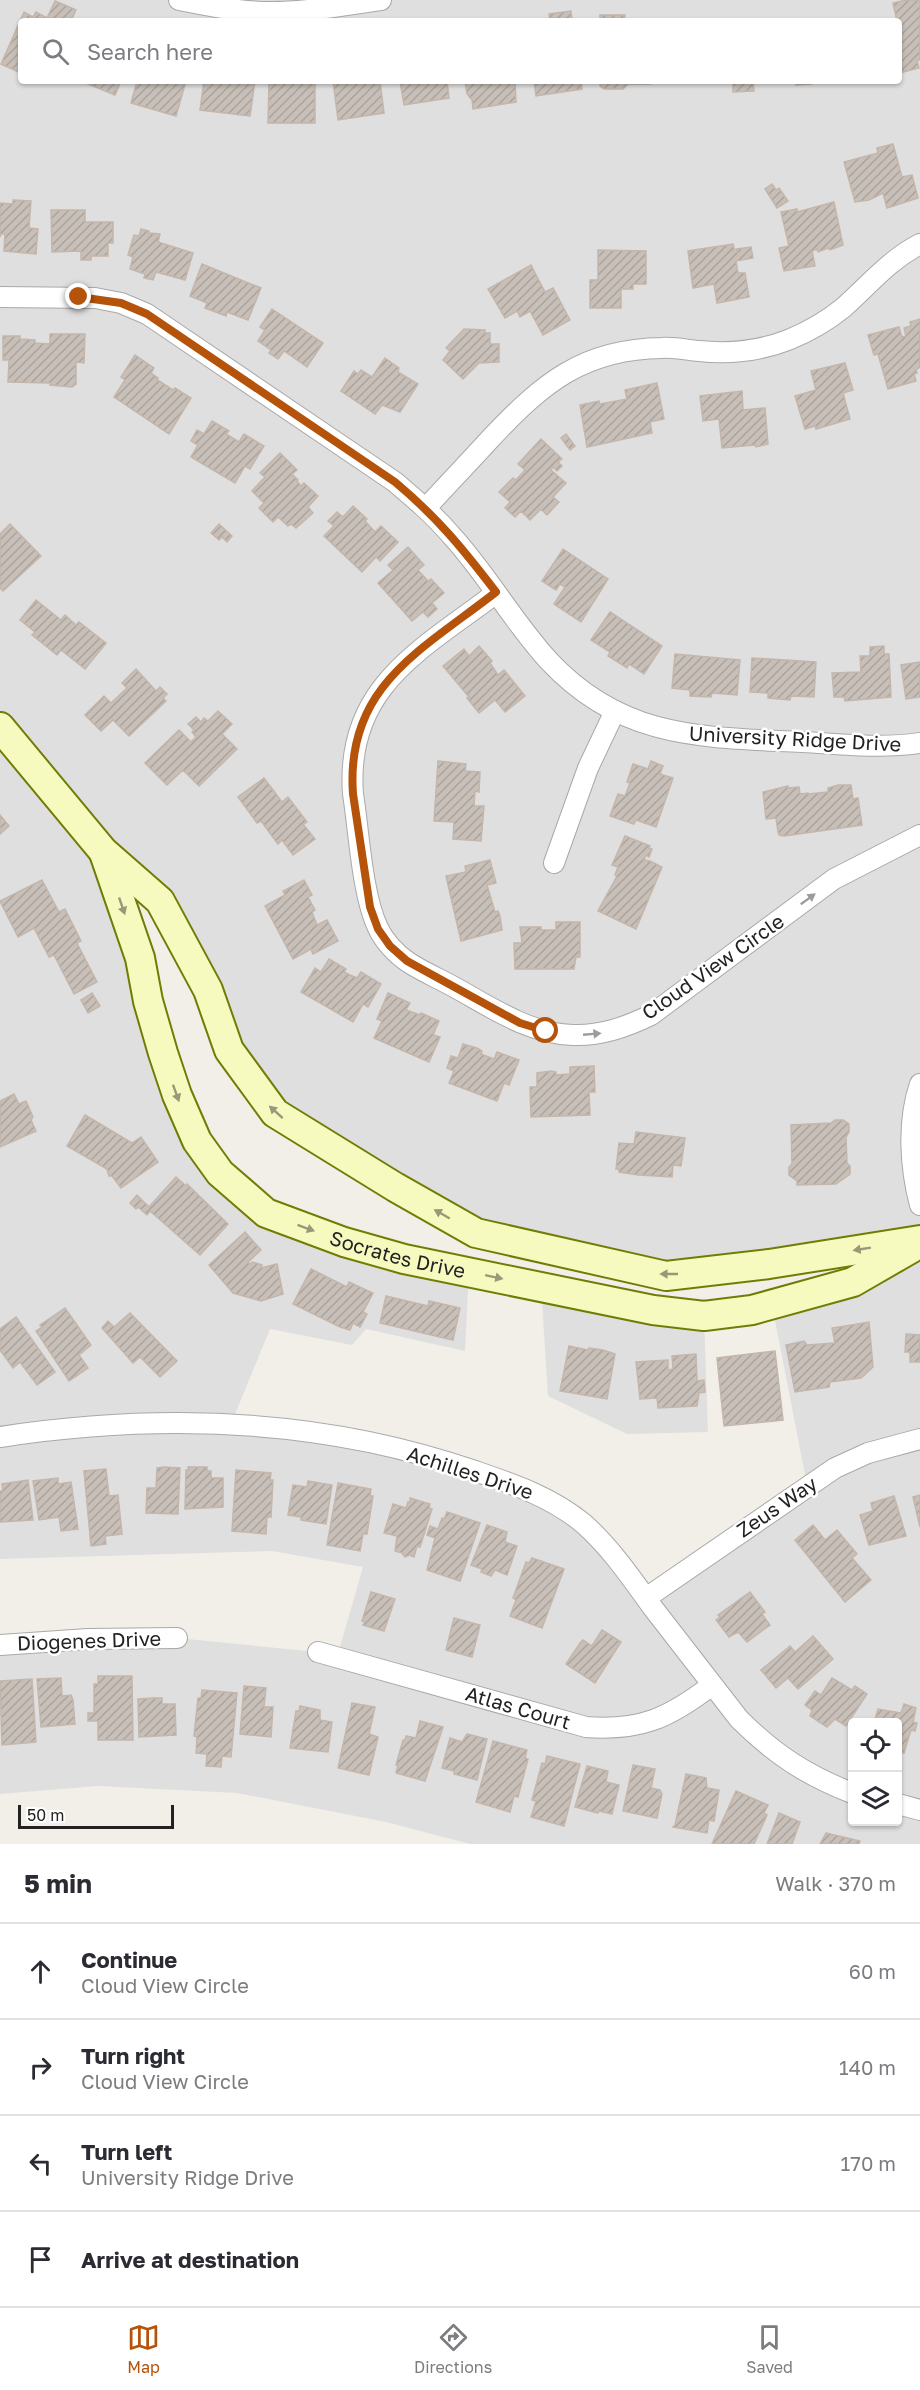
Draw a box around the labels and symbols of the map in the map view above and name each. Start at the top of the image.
route end [65,283,91,309]
street label: University Ridge Drive [688,720,902,756]
one-way arrow [801,893,816,905]
one-way arrow [118,897,127,915]
street label: Cloud View Circle [637,908,788,1024]
route start [532,1017,558,1043]
one-way arrow [583,1029,602,1039]
one-way arrow [172,1084,182,1102]
one-way arrow [269,1105,284,1118]
one-way arrow [434,1208,450,1219]
one-way arrow [297,1223,315,1233]
street label: Socrates Drive [327,1225,468,1282]
one-way arrow [853,1245,872,1254]
one-way arrow [659,1269,678,1279]
one-way arrow [485,1273,504,1283]
street label: Achilles Drive [404,1440,536,1504]
street label: Zeus Way [732,1471,821,1542]
street label: Diogenes Drive [16,1625,162,1655]
street label: Atlas Court [463,1681,573,1733]
scale bar [18,1802,174,1830]

